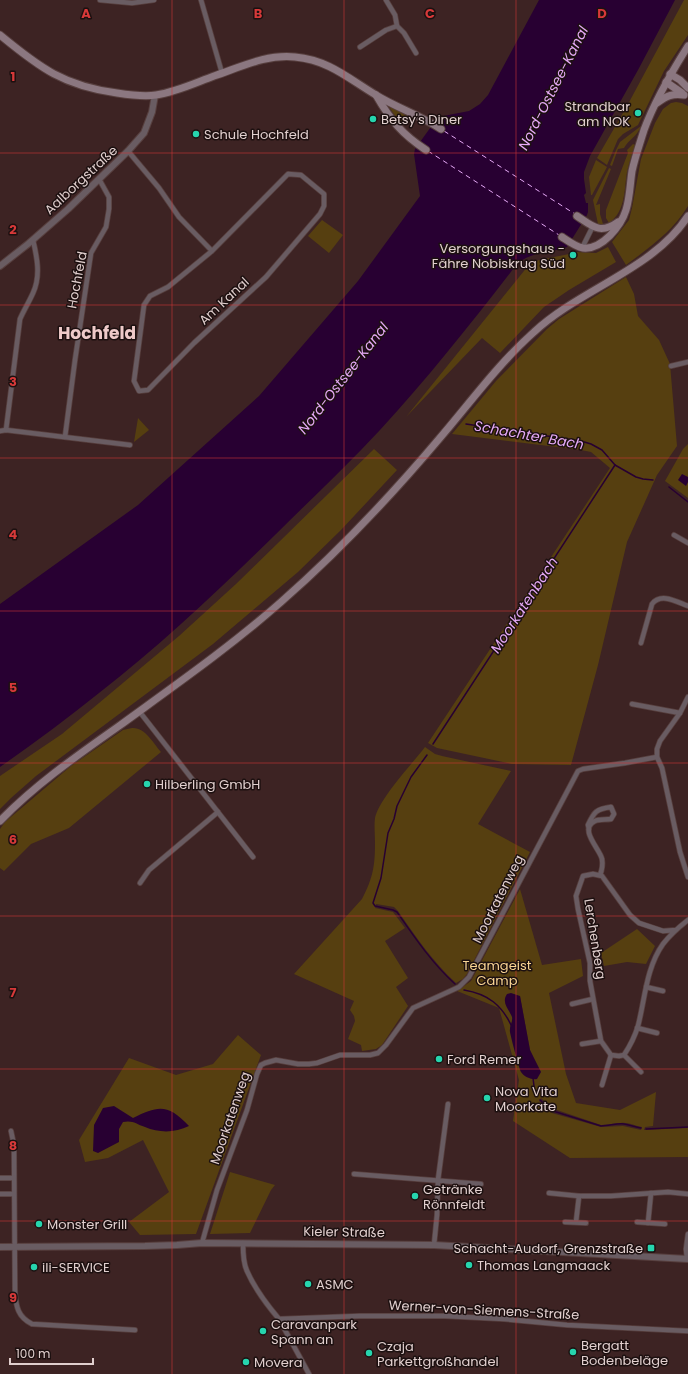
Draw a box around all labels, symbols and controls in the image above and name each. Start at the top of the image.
text: A [81,4,91,23]
text: B [254,4,263,23]
text: C [425,4,435,23]
text: D [597,4,607,23]
water label: Nord-Ostsee-Kanal [513,22,593,153]
text: 1 [11,67,15,86]
place label: Strandbar am NOK [564,97,630,131]
marker: Strandbar am NOK [633,108,643,118]
place label: Betsy's Diner [381,110,462,129]
marker: Betsy's Diner [368,114,378,124]
place label: Schule Hochfeld [204,125,309,144]
marker: Schule Hochfeld [191,129,201,139]
street label: Aalborgstraße [40,141,122,219]
text: 2 [9,220,17,239]
place label: Versorgungshaus - Fähre Nobiskrug Süd [432,239,565,273]
street label: Hochfeld [62,250,92,310]
marker: Versorgungshaus - Fähre Nobiskrug Süd [568,250,578,260]
street label: Am Kanal [195,273,253,329]
water label: Nord-Ostsee-Kanal [293,318,393,438]
district label: Hochfeld [58,321,136,345]
text: 3 [9,372,17,391]
water label: Schachter Bach [473,415,586,455]
text: 4 [9,525,18,544]
water label: Moorkatenbach [485,553,563,657]
text: 5 [9,678,17,697]
place label: Hilberling GmbH [155,775,260,794]
marker: Hilberling GmbH [142,779,152,789]
text: 6 [9,830,17,849]
street label: Moorkatenweg [468,852,528,946]
street label: Lerchenberg [579,897,611,981]
park label: Teamgeist Camp [463,956,532,990]
text: 7 [10,983,17,1002]
place label: Ford Remer [447,1050,521,1069]
marker: Ford Remer [434,1054,444,1064]
street label: Moorkatenweg [205,1069,255,1167]
place label: Nova Vita Moorkate [495,1082,558,1116]
marker: Nova Vita Moorkate [482,1093,492,1103]
text: 8 [9,1136,17,1155]
place label: Getränke Rönnfeldt [423,1180,485,1214]
marker: Getränke Rönnfeldt [410,1191,420,1201]
place label: Monster Grill [47,1215,127,1234]
marker: Monster Grill [34,1219,44,1229]
street label: Kieler Straße [303,1222,385,1242]
place label: Schacht-Audorf, Grenzstraße [454,1239,643,1258]
marker: Schacht-Audorf, Grenzstraße [646,1243,656,1253]
place label: Thomas Langmaack [477,1256,610,1275]
place label: ili-SERVICE [42,1258,110,1277]
marker: Thomas Langmaack [464,1260,474,1270]
marker: ili-SERVICE [29,1262,39,1272]
place label: ASMC [316,1275,354,1294]
marker: ASMC [303,1279,313,1289]
text: 9 [9,1288,17,1307]
street label: Werner-von-Siemens-Straße [388,1296,580,1324]
place label: Caravanpark Spann an [271,1315,357,1349]
marker: Caravanpark Spann an [258,1326,268,1336]
place label: Bergatt Bodenbeläge [581,1336,668,1370]
place label: Czaja Parkettgroßhandel [377,1337,499,1371]
scale bar [10,1340,93,1366]
text: 100 m [16,1345,50,1362]
marker: Bergatt Bodenbeläge [568,1347,578,1357]
marker: Czaja Parkettgroßhandel [364,1348,374,1358]
place label: Movera [254,1353,303,1372]
marker: Movera [241,1357,251,1367]

